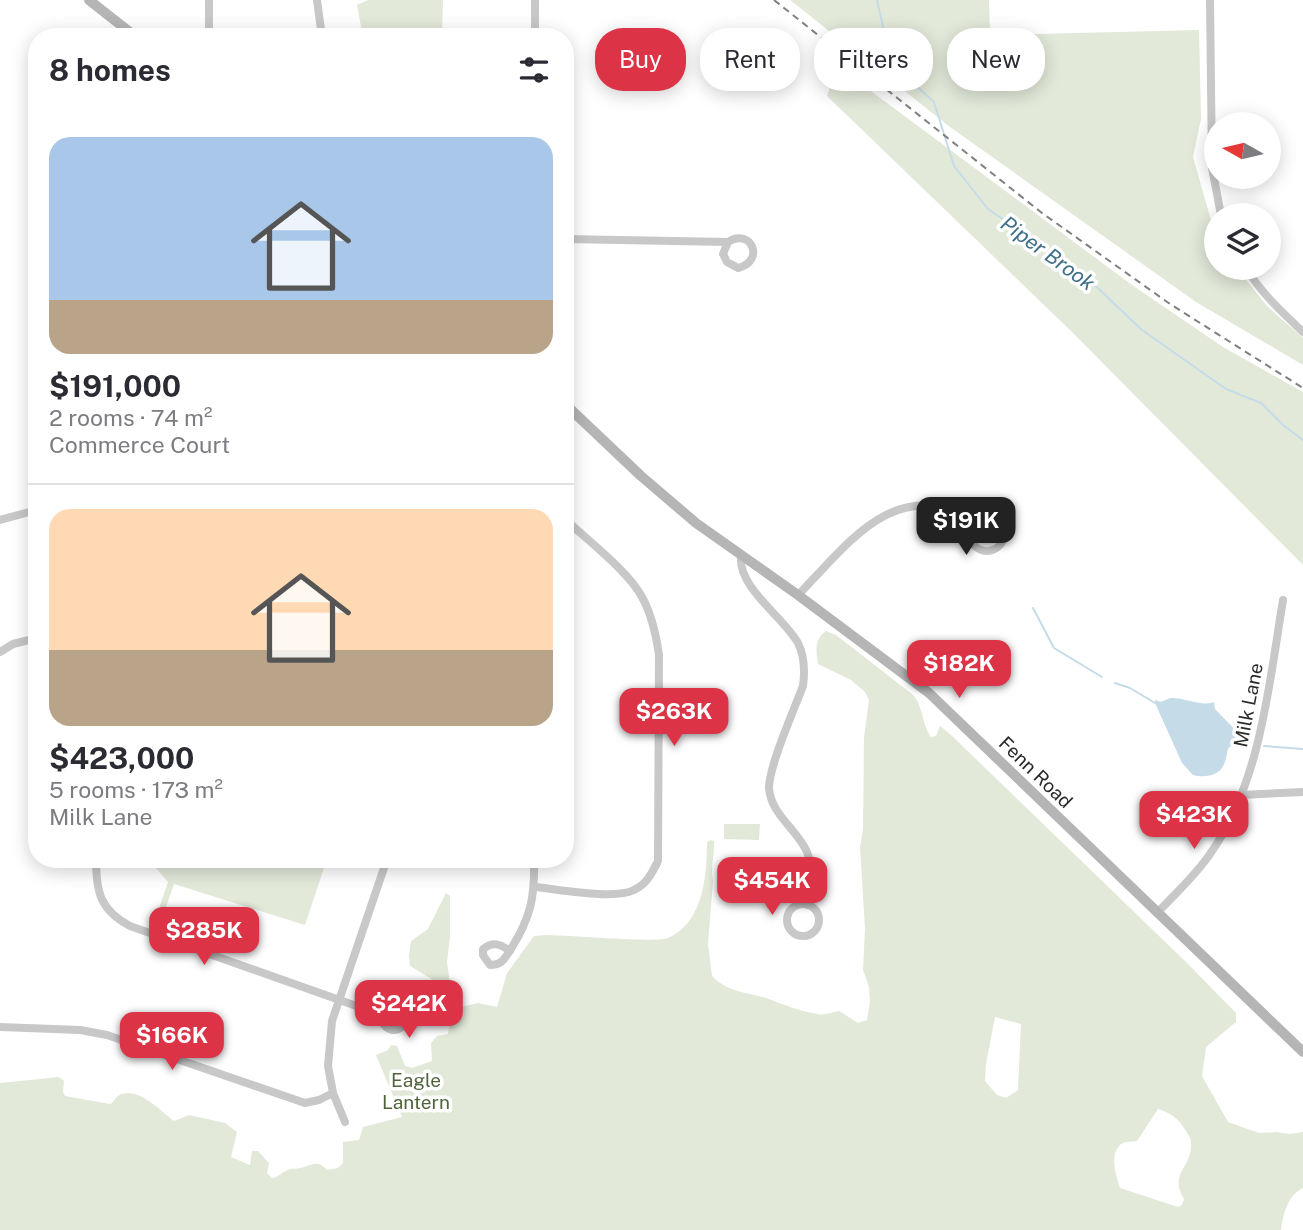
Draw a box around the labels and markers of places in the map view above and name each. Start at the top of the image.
pin: $191K [917,498,1015,557]
pin: $182K [910,640,1008,700]
pin: $263K [625,688,723,748]
pin: $423K [1145,792,1243,851]
pin: $454K [723,858,821,917]
pin: $285K [155,908,253,967]
pin: $242K [360,981,458,1040]
pin: $166K [123,1012,221,1072]

